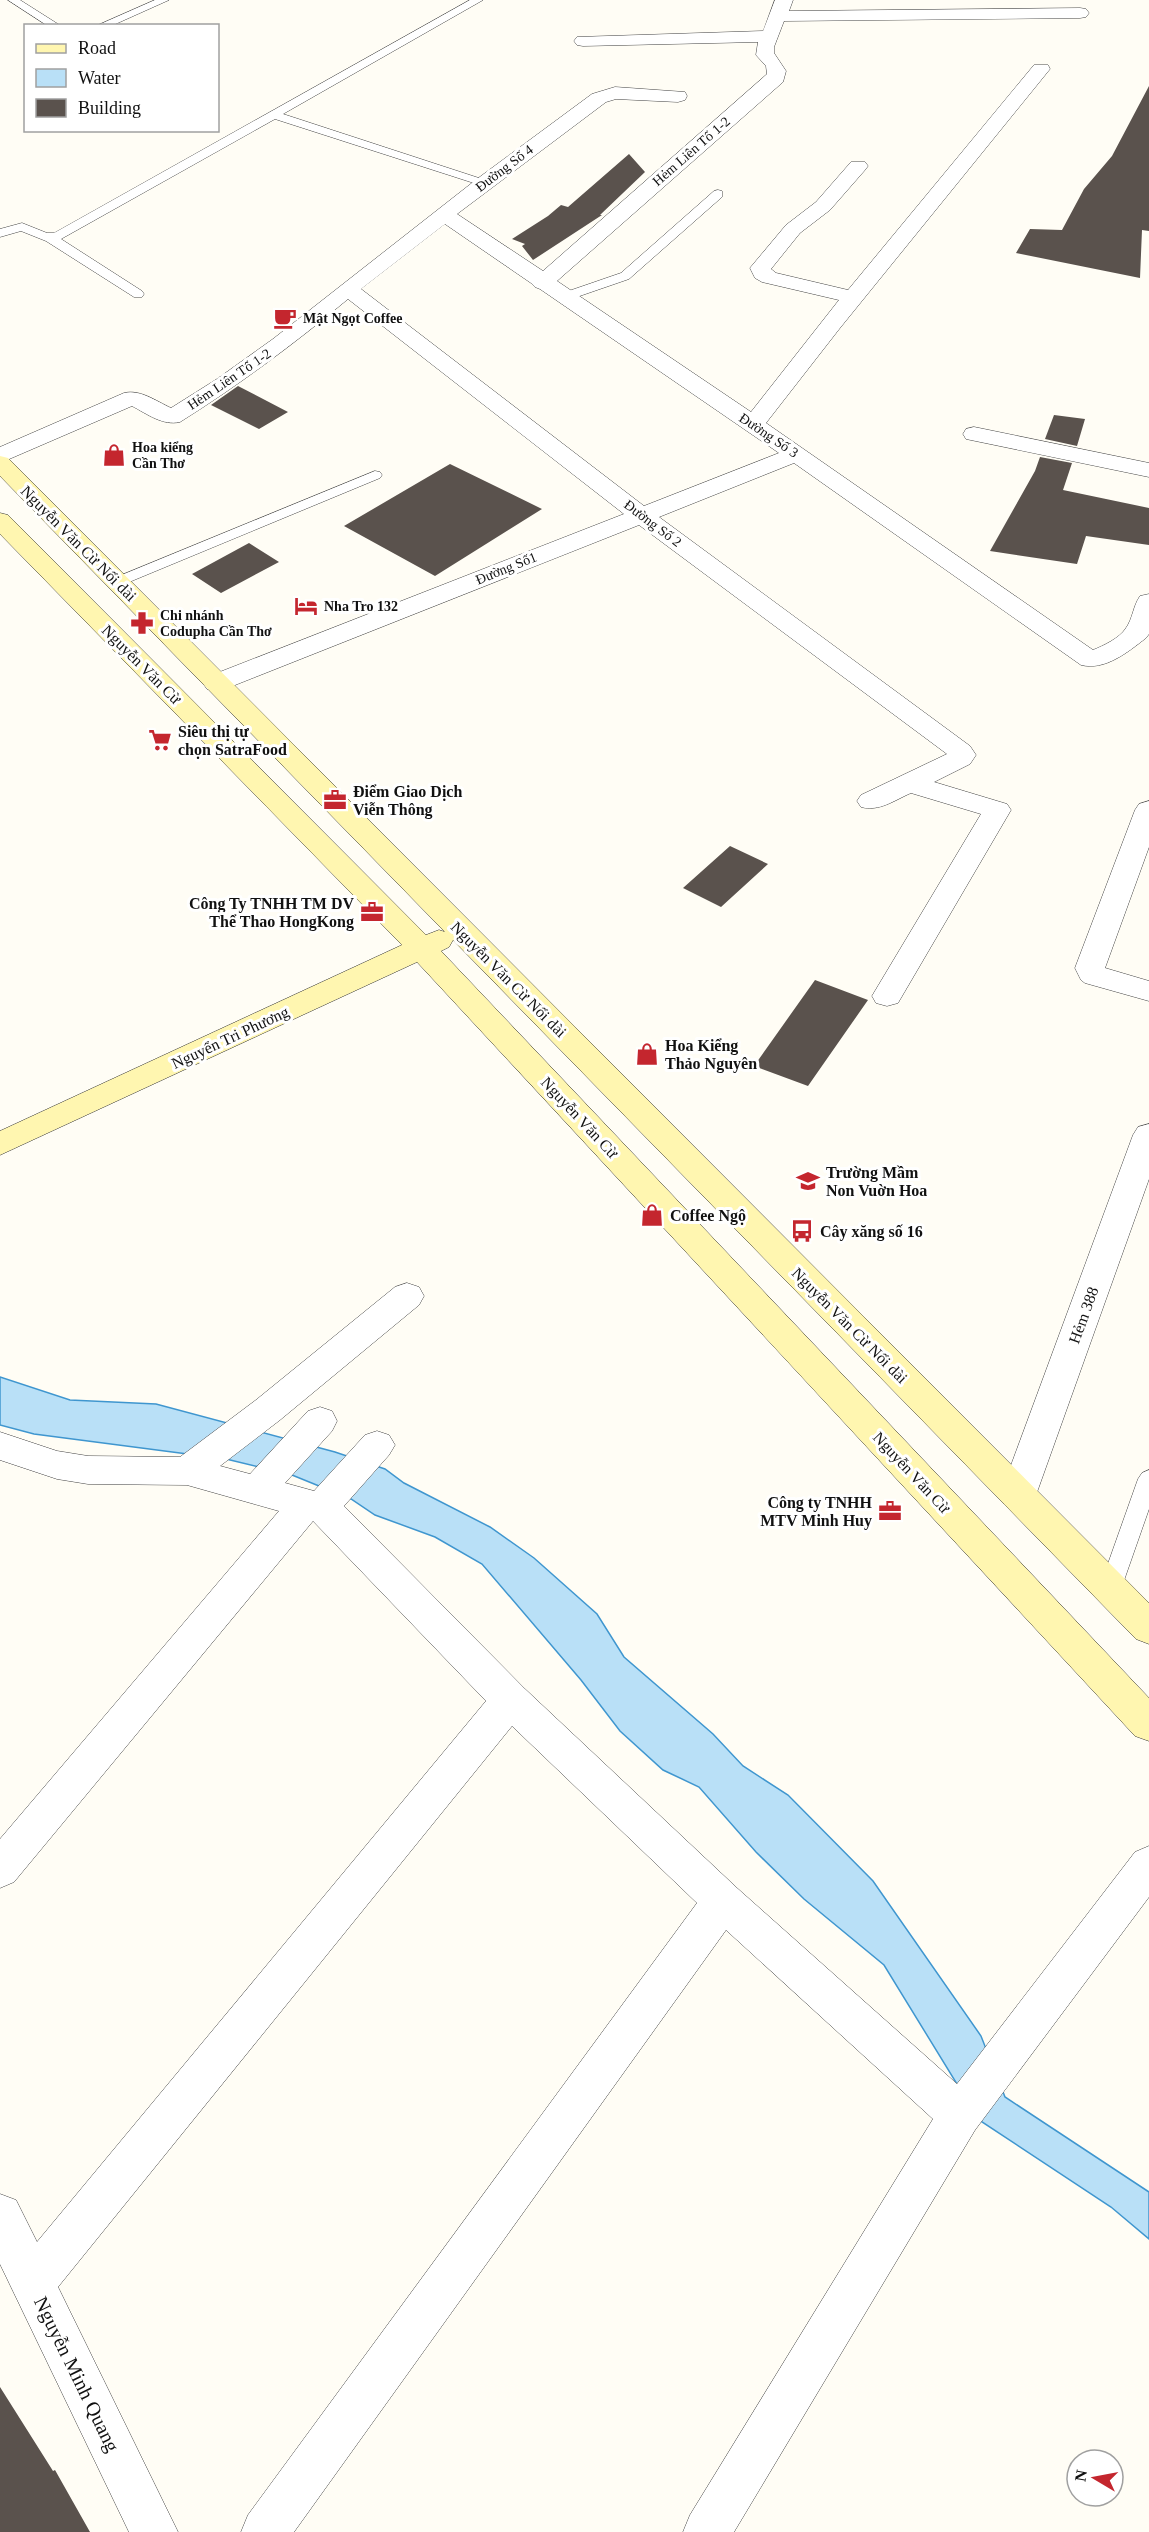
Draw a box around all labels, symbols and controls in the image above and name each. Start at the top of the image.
legend [24,24,219,132]
text: Road [78,38,116,58]
text: Water [78,68,121,88]
text: Building [78,98,141,118]
street label: Hẻm Liên Tổ 1-2 [650,114,733,189]
street label: Đường Số 4 [473,142,536,195]
cafe icon: Mật Ngọt Coffee [272,305,298,331]
place label: Mật Ngọt Coffee [303,311,403,326]
street label: Hẻm Liên Tổ 1-2 [185,346,274,413]
street label: Đường Số 3 [736,410,801,461]
place label: Hoa kiểng Cần Thơ [132,440,193,471]
shop icon: Hoa kiểng Cần Thơ [101,442,127,468]
street label: Nguyễn Văn Cừ Nối dài [17,482,140,606]
street label: Đường Số 2 [621,497,684,550]
street label: Đường Số1 [474,549,539,587]
hotel icon: Nha Tro 132 [293,593,319,619]
place label: Nha Tro 132 [324,599,398,614]
place label: Chi nhánh Codupha Cần Thơ [160,608,272,639]
pharmacy icon: Chi nhánh Codupha Cần Thơ [129,610,155,636]
street label: Nguyễn Văn Cừ [98,621,185,709]
place label: Siêu thị tự chọn SatraFood [178,723,287,759]
supermarket icon: Siêu thị tự chọn SatraFood [147,727,173,753]
place label: Điểm Giao Dịch Viễn Thông [353,783,462,819]
office icon: Điểm Giao Dịch Viễn Thông [322,787,348,813]
place label: Công Ty TNHH TM DV Thể Thao HongKong [189,895,354,931]
office icon: Công Ty TNHH TM DV Thể Thao HongKong [359,899,385,925]
street label: Nguyễn Văn Cừ Nối dài [447,918,570,1042]
street label: Nguyển Tri Phương [169,1003,292,1073]
place label: Hoa Kiểng Thảo Nguyên [665,1037,757,1073]
shop icon: Hoa Kiểng Thảo Nguyên [634,1041,660,1067]
street label: Nguyễn Văn Cừ [537,1073,622,1163]
place label: Trường Mầm Non Vuờn Hoa [826,1164,927,1199]
school or university icon: Trường Mầm Non Vuờn Hoa [795,1168,821,1194]
shop icon: Coffee Ngộ [639,1202,665,1228]
place label: Coffee Ngộ [670,1207,746,1225]
bus stop icon: Cây xăng số 16 [789,1218,815,1244]
place label: Cây xăng số 16 [820,1223,923,1241]
street label: Nguyễn Văn Cừ Nối dài [788,1264,911,1388]
street label: Hẻm 388 [1065,1284,1102,1346]
street label: Nguyễn Văn Cừ [869,1428,954,1518]
place label: Công ty TNHH MTV Minh Huy [760,1494,873,1530]
office icon: Công ty TNHH MTV Minh Huy [877,1498,903,1524]
street label: Nguyễn Minh Quang [29,2293,124,2456]
north arrow [1065,2448,1125,2508]
text: N [1071,2468,1090,2483]

